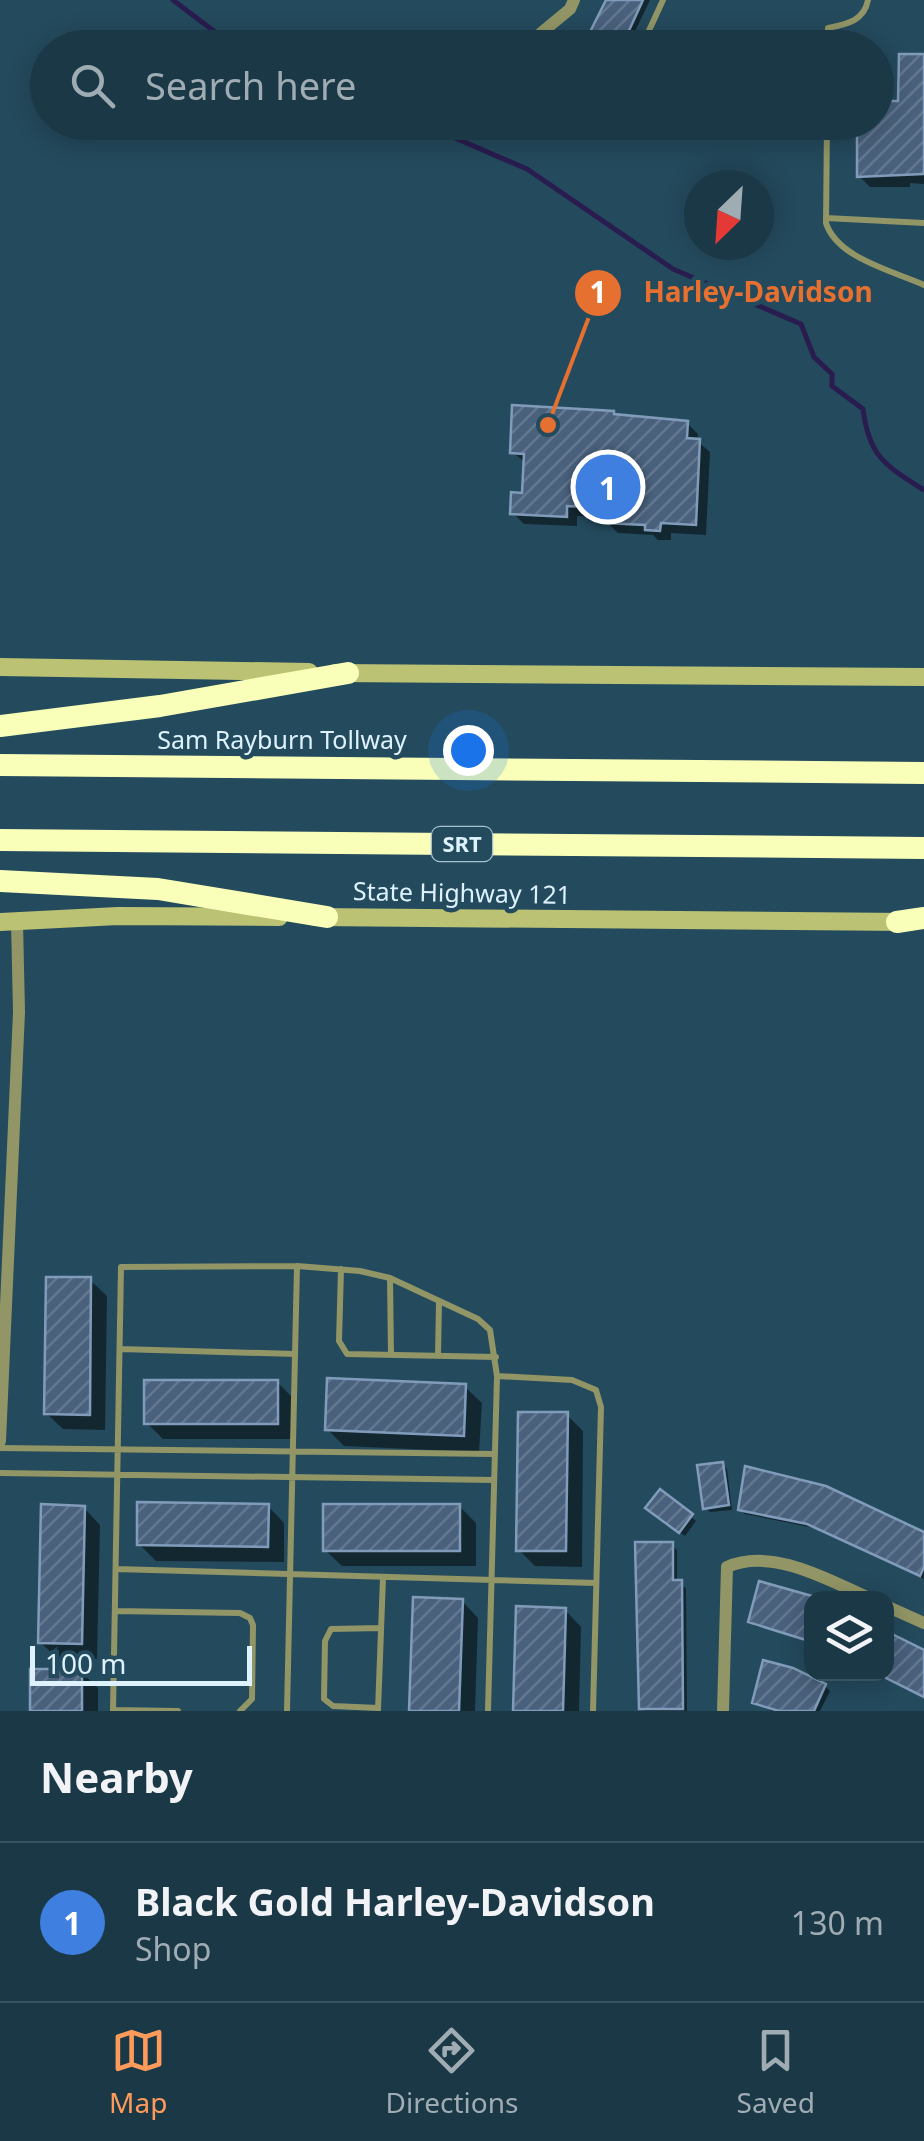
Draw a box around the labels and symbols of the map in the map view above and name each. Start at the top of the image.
north arrow [684,170,774,260]
callout: Harley-Davidson [573,264,893,322]
text: 1 [589,271,607,312]
text: Harley-Davidson [643,272,873,310]
pin: 1 [576,450,640,524]
street label: Sam Rayburn Tollway [157,722,407,756]
your location [443,725,494,776]
road number: SRT [432,827,492,861]
street label: State Highway 121 [353,873,571,911]
scale bar [30,1641,252,1686]

